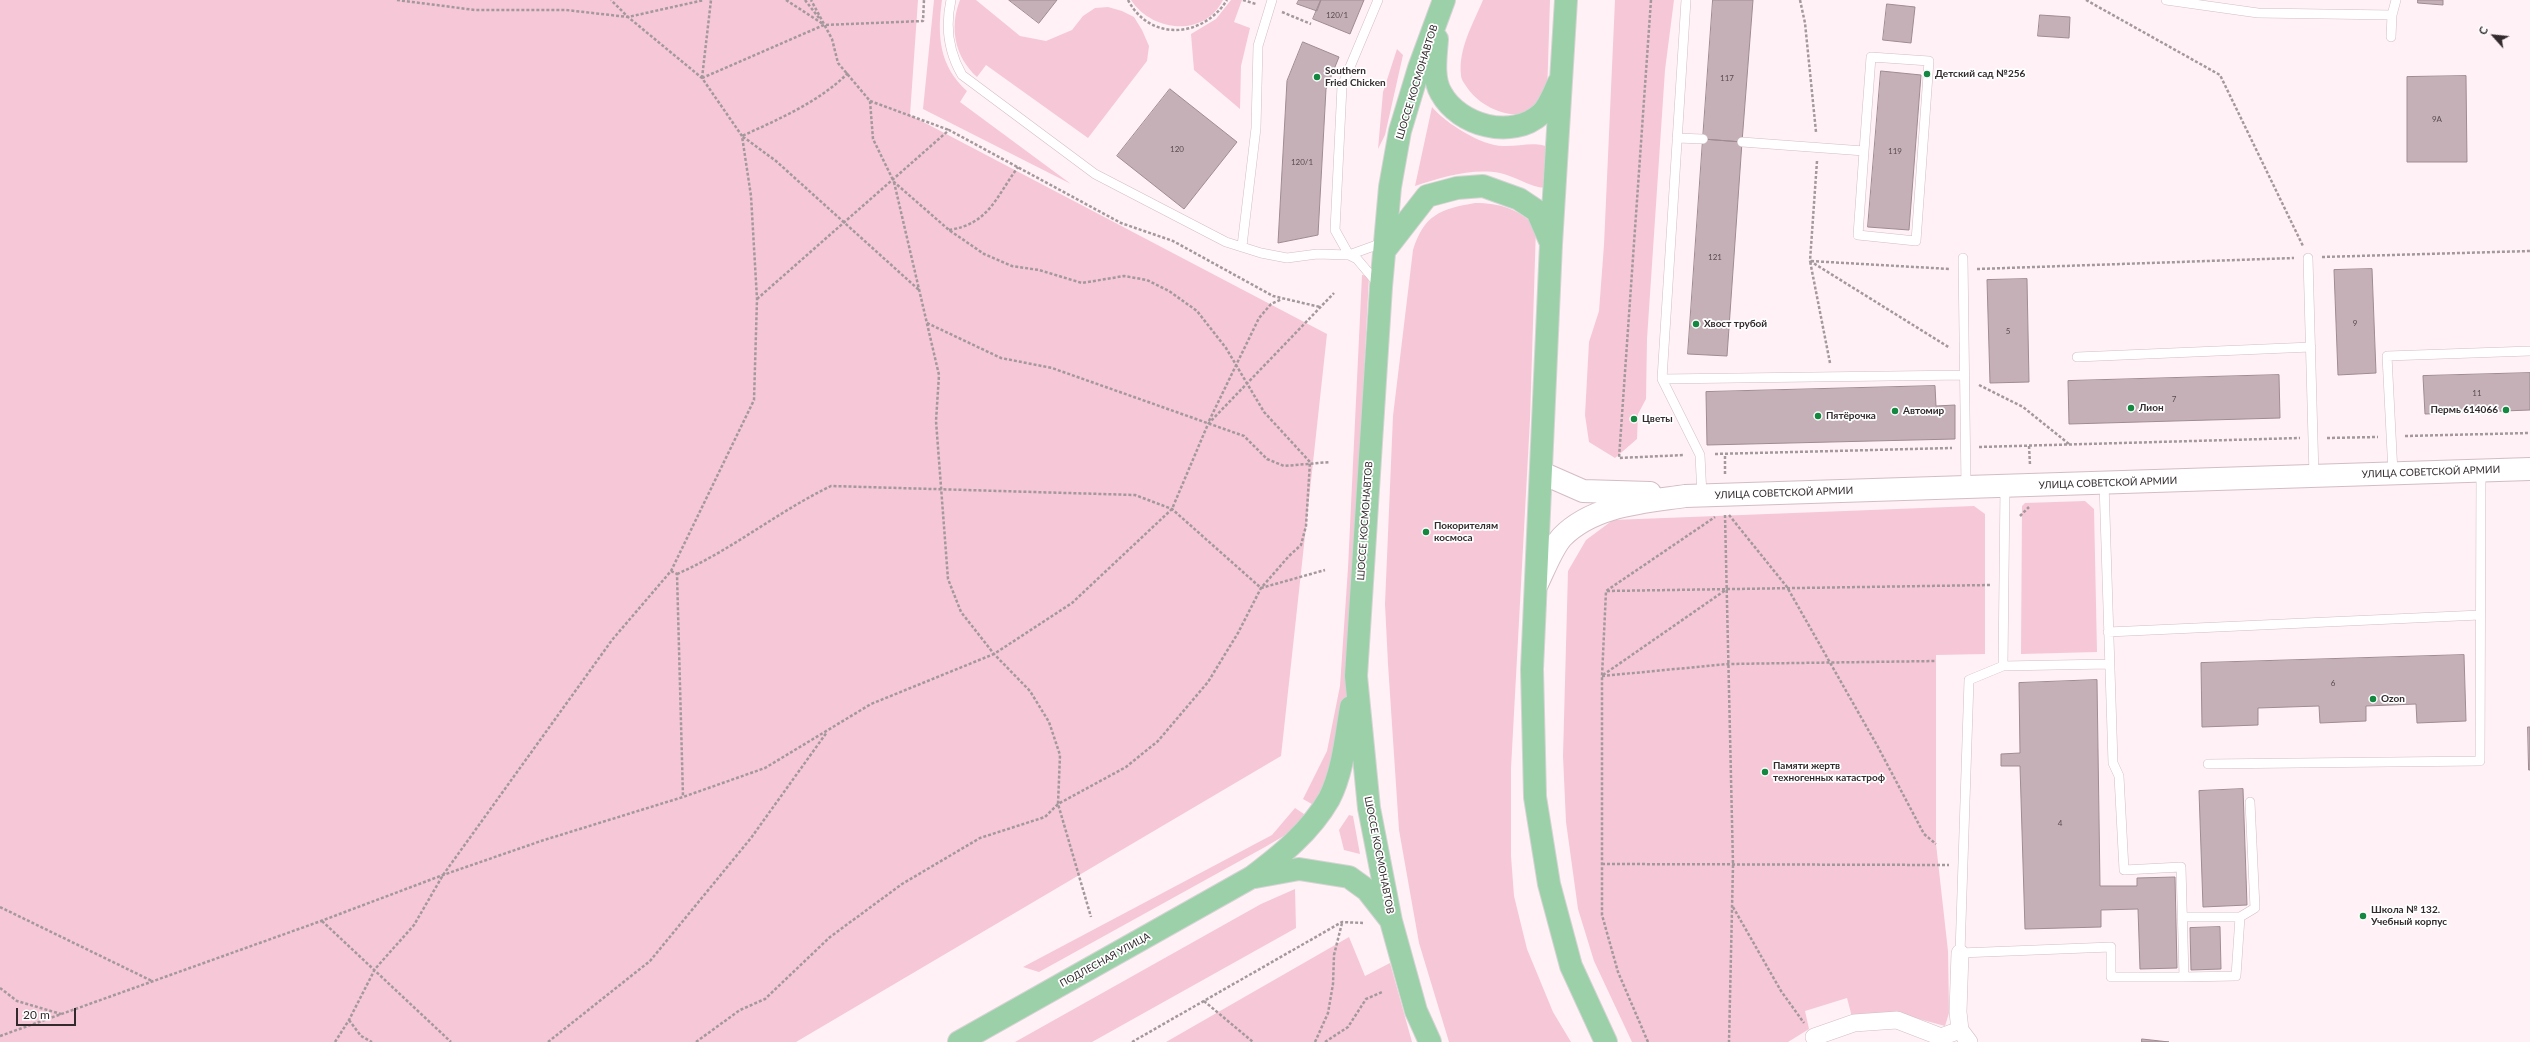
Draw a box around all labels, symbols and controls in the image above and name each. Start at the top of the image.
house number: 120/1 [1326,10,1348,20]
north arrow [2474,16,2514,56]
street label: ШОССЕ КОСМОНАВТОВ [1394,23,1440,141]
text: С [2475,24,2490,37]
place label: Southern Fried Chicken [1325,65,1386,88]
place label: Детский сад №256 [1935,68,2025,80]
marker: Детский сад №256 [1922,69,1932,79]
marker: Southern Fried Chicken [1312,72,1322,82]
house number: 117 [1720,73,1734,83]
house number: 9А [2432,114,2442,124]
house number: 120 [1170,144,1184,154]
house number: 119 [1888,146,1902,156]
house number: 120/1 [1291,157,1313,167]
house number: 121 [1708,252,1722,262]
place label: Хвост трубой [1704,318,1767,330]
house number: 9 [2353,318,2357,328]
marker: Хвост трубой [1691,319,1701,329]
house number: 5 [2006,326,2010,336]
house number: 11 [2472,388,2482,398]
house number: 7 [2172,394,2176,404]
place label: Лион [2139,402,2164,414]
marker: Лион [2126,403,2136,413]
place label: Пермь 614066 [2430,404,2498,416]
place label: Автомир [1903,405,1944,417]
marker: Пермь 614066 [2501,405,2511,415]
marker: Автомир [1890,406,1900,416]
place label: Пятёрочка [1826,410,1876,422]
marker: Пятёрочка [1813,411,1823,421]
place label: Цветы [1642,413,1673,425]
marker: Цветы [1629,414,1639,424]
street label: ШОССЕ КОСМОНАВТОВ [1355,461,1375,581]
street label: УЛИЦА СОВЕТСКОЙ АРМИИ [2362,464,2500,480]
street label: УЛИЦА СОВЕТСКОЙ АРМИИ [2039,475,2177,491]
street label: УЛИЦА СОВЕТСКОЙ АРМИИ [1715,485,1853,501]
place label: Покорителям космоса [1434,520,1498,544]
marker: Покорителям космоса [1421,527,1431,537]
house number: 6 [2331,678,2335,688]
place label: Ozon [2381,693,2405,705]
marker: Ozon [2368,694,2378,704]
place label: Памяти жертв техногенных катастроф [1773,760,1885,784]
marker: Памяти жертв техногенных катастроф [1760,767,1770,777]
street label: ШОССЕ КОСМОНАВТОВ [1362,795,1396,915]
house number: 4 [2058,818,2062,828]
place label: Школа № 132. Учебный корпус [2371,904,2447,928]
marker: Школа № 132. Учебный корпус [2358,911,2368,921]
street label: ПОДЛЕСНАЯ УЛИЦА [1058,930,1152,990]
scale bar [18,1000,78,1026]
text: 20 m [23,1007,50,1022]

